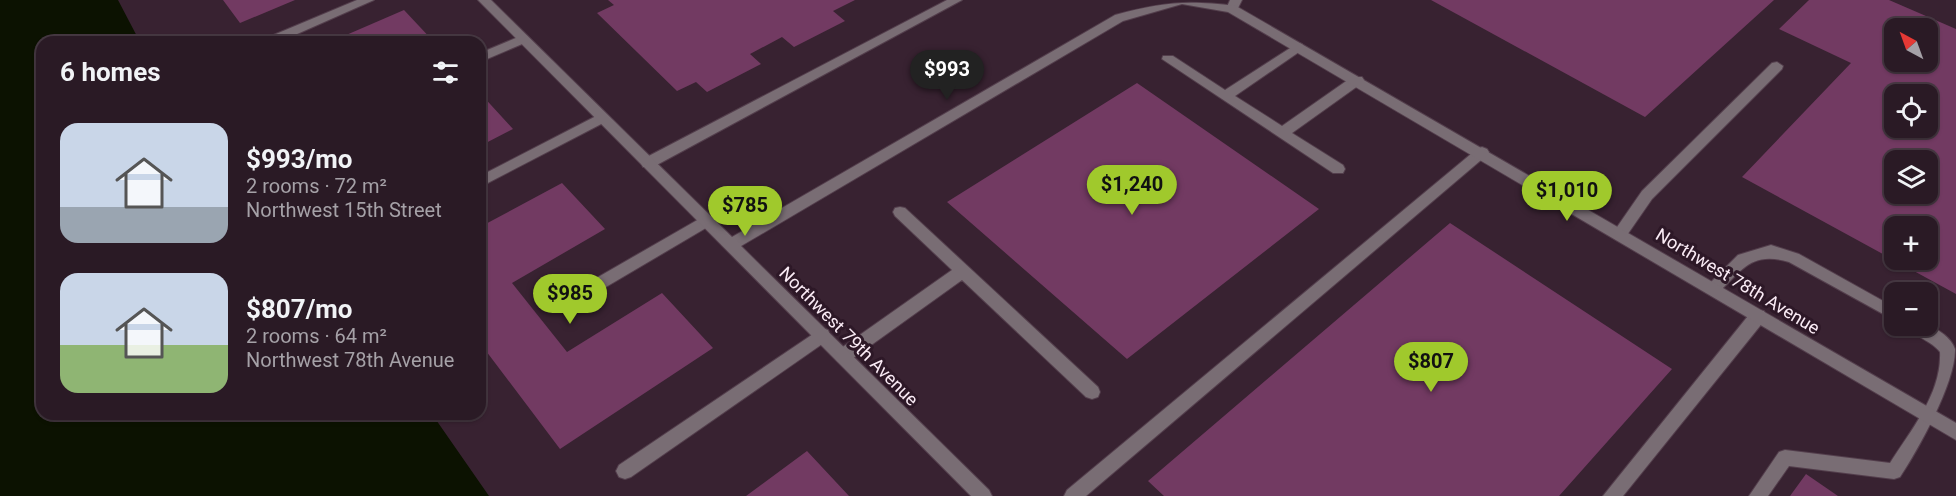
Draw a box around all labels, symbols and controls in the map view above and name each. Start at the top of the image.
north arrow [1884,18,1938,72]
map controls [1884,18,1938,336]
pin: $993 [911,50,983,101]
icon: filters [429,56,462,89]
text: 6 homes [60,57,161,87]
text: $993 [924,57,970,81]
button: locate [1884,84,1938,138]
text: $993/mo [246,144,353,174]
icon: home [108,147,180,219]
button: layers [1884,150,1938,204]
pin: $1,240 [1083,165,1181,216]
pin: $1,010 [1518,171,1616,222]
text: $1,240 [1101,172,1163,196]
text: 2 rooms · 72 m² [246,174,387,198]
text: $1,010 [1536,178,1598,202]
pin: $785 [709,186,781,237]
text: $785 [722,193,768,217]
text: Northwest 15th Street [246,198,442,222]
button: + [1884,216,1938,270]
street label: Northwest 78th Avenue [1652,224,1824,338]
street label: Northwest 79th Avenue [775,262,923,410]
pin: $985 [534,274,606,325]
text: $985 [547,281,593,305]
button: − [1884,282,1938,336]
text: $807/mo [246,294,353,324]
icon: home [108,297,180,369]
text: 2 rooms · 64 m² [246,324,387,348]
pin: $807 [1395,342,1467,393]
text: Northwest 78th Avenue [246,348,454,372]
text: $807 [1408,349,1454,373]

